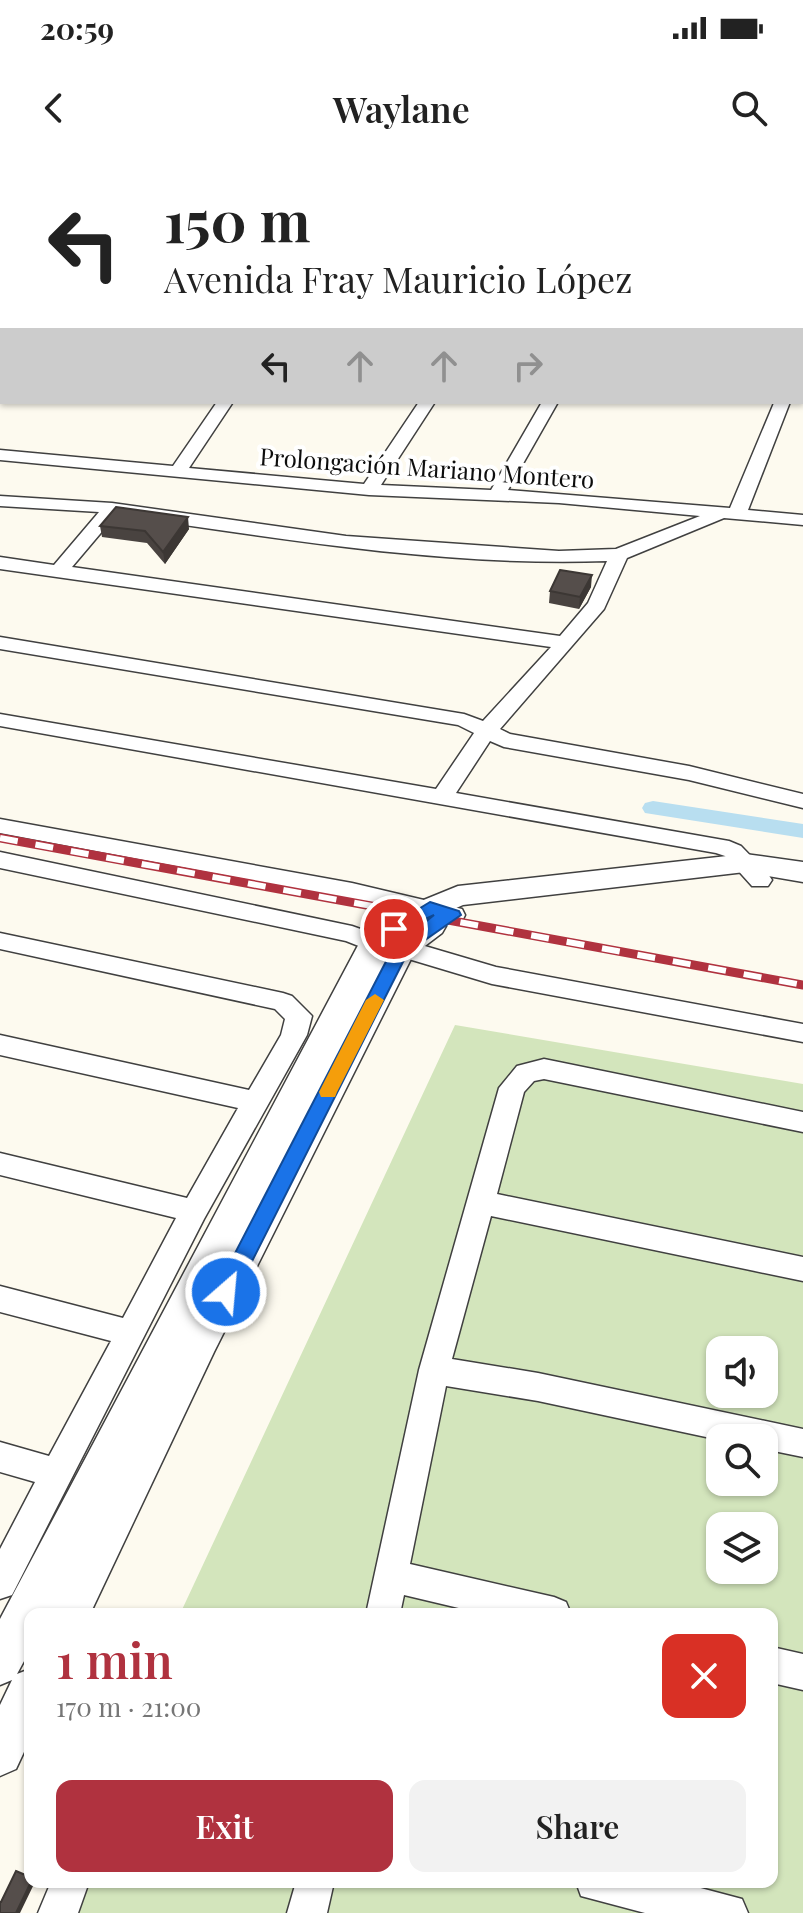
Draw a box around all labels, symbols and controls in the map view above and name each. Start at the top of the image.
text: 20:59 [40,8,114,48]
text: Waylane [333,84,470,132]
icon: back [32,86,76,130]
icon: search [727,86,771,130]
text: 150 m [164,182,310,257]
icon: left [32,192,136,296]
text: Avenida Fray Mauricio López [164,254,632,302]
icon: left [254,344,298,388]
icon: ahead [338,344,382,388]
icon: ahead [422,344,466,388]
icon: right [506,344,550,388]
street label: Prolongación Mariano Montero [259,439,595,495]
pin [360,895,428,963]
icon: arrive [372,907,416,951]
position arrow [184,1250,268,1334]
map controls [706,1336,778,1584]
button: sound [706,1336,778,1408]
button: search [706,1424,778,1496]
button: layers [706,1512,778,1584]
text: 1 min [56,1627,173,1691]
button: close [662,1634,746,1718]
text: 170 m · 21:00 [56,1689,201,1724]
button: Exit [56,1780,393,1872]
button: Share [409,1780,746,1872]

